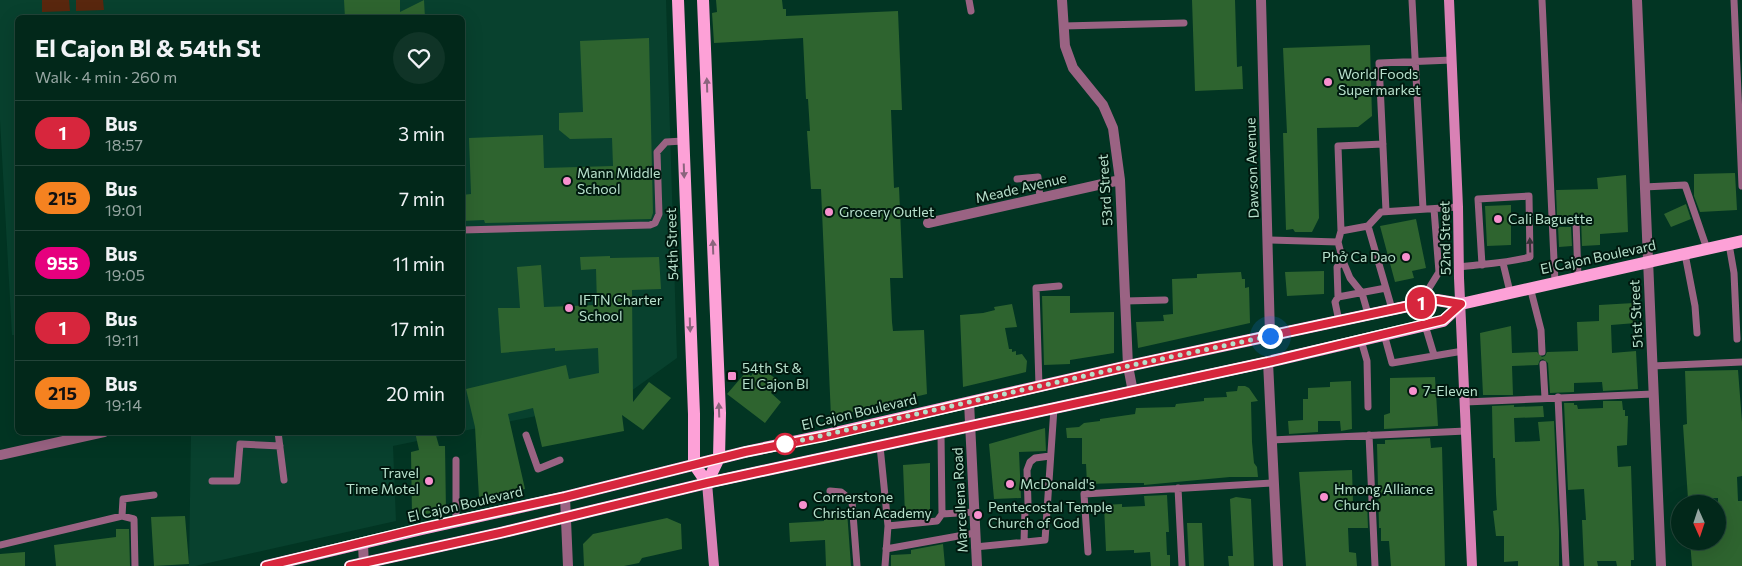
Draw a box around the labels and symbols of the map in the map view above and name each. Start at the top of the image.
place label: World Foods Supermarket [1338,65,1421,98]
marker: World Foods Supermarket [1322,76,1334,88]
one-way arrow [702,77,710,93]
street label: Dawson Avenue [1241,117,1262,219]
street label: 53rd Street [1094,153,1115,226]
one-way arrow [680,163,688,179]
place label: Mann Middle School [577,164,660,197]
street label: Meade Avenue [974,169,1068,206]
marker: Mann Middle School [561,175,573,187]
street label: 52nd Street [1435,201,1454,275]
place label: Grocery Outlet [839,203,935,220]
marker: Grocery Outlet [823,206,835,218]
street label: 54th Street [662,207,681,281]
place label: Cali Baguette [1508,210,1593,227]
marker: Cali Baguette [1492,213,1504,225]
street label: El Cajon Boulevard [1538,236,1657,277]
one-way arrow [1526,237,1534,253]
one-way arrow [709,239,717,255]
place label: Phở Ca Dao [1322,248,1396,265]
marker: Phở Ca Dao [1400,251,1412,263]
street label: 51st Street [1625,279,1646,349]
line badge: 1 [1405,287,1437,319]
place label: IFTN Charter School [579,291,663,324]
marker: IFTN Charter School [563,302,575,314]
one-way arrow [686,317,694,333]
your location [1258,324,1283,349]
place label: 54th St & El Cajon Bl [742,359,809,392]
marker: 54th St & El Cajon Bl [726,370,738,382]
place label: 7-Eleven [1423,382,1478,399]
marker: 7-Eleven [1407,385,1419,397]
street label: El Cajon Boulevard [800,390,918,433]
one-way arrow [715,401,723,417]
unlabelled marker [774,433,796,455]
street label: Marcellena Road [948,447,971,553]
place label: Travel Time Motel [346,464,419,497]
marker: Travel Time Motel [423,475,435,487]
place label: McDonald's [1020,475,1095,492]
marker: McDonald's [1004,478,1016,490]
place label: Hmong Alliance Church [1334,480,1433,513]
street label: El Cajon Boulevard [406,482,524,525]
place label: Cornerstone Christian Academy [813,488,932,521]
marker: Hmong Alliance Church [1318,491,1330,503]
north arrow [1671,495,1726,550]
place label: Pentecostal Temple Church of God [988,498,1112,531]
marker: Cornerstone Christian Academy [797,499,809,511]
marker: Pentecostal Temple Church of God [972,509,984,521]

